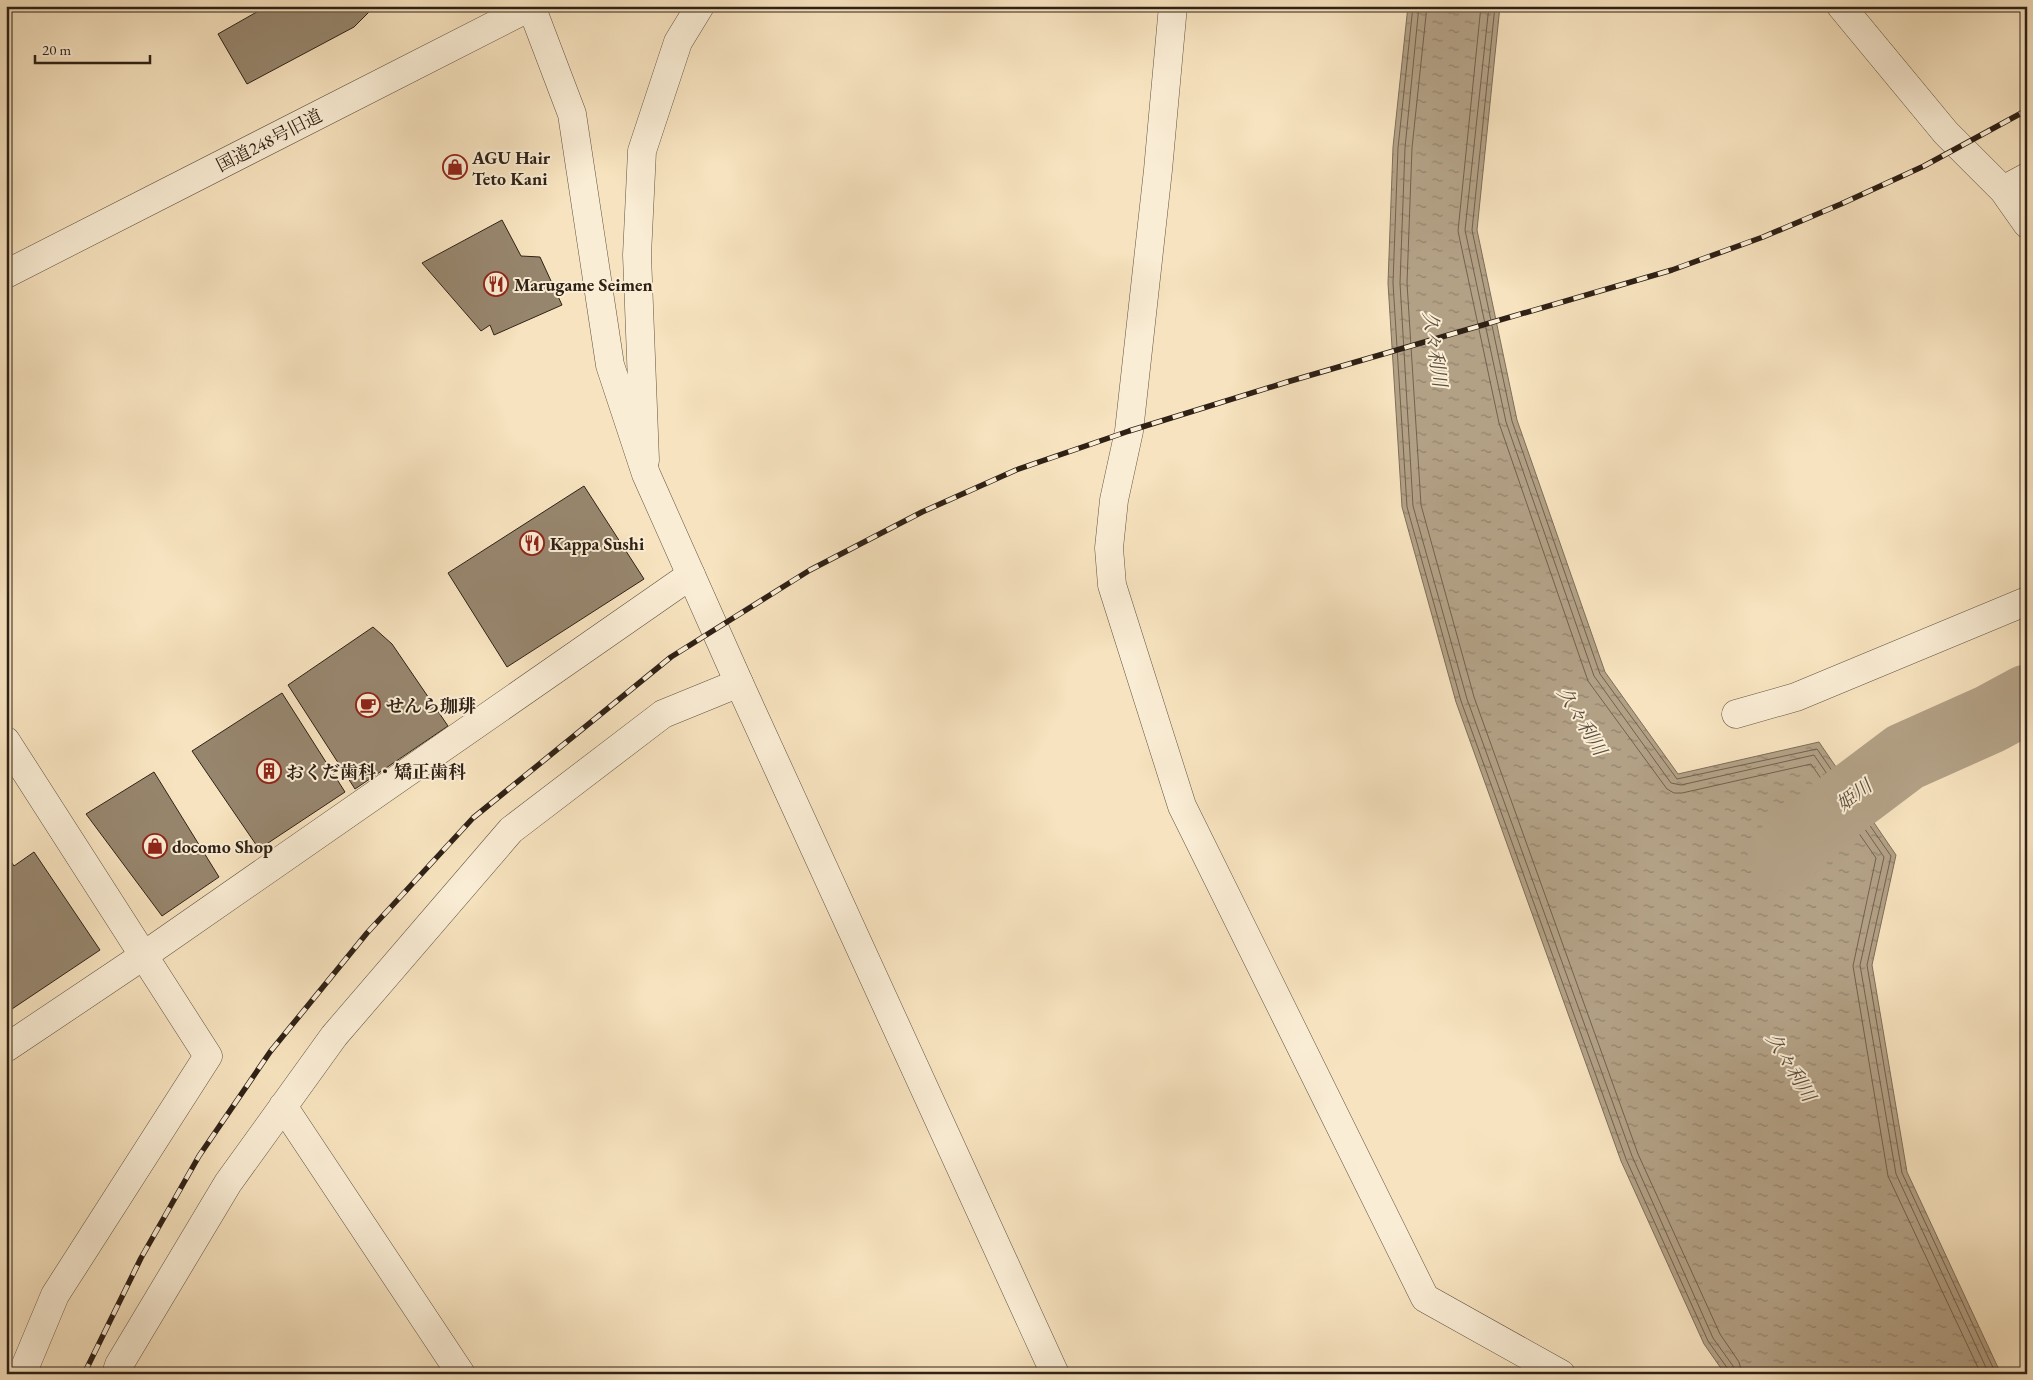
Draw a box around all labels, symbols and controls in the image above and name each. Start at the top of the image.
scale bar [35,32,150,64]
text: 20 m [42,40,71,59]
street label: 国道248号旧道 [212,103,326,177]
place label: AGU Hair Teto Kani [471,146,551,190]
shop icon: AGU Hair Teto Kani [442,154,468,180]
restaurant icon: Marugame Seimen [483,271,509,297]
place label: Marugame Seimen [514,273,653,296]
water label: 久々利川 [1417,310,1453,390]
restaurant icon: Kappa Sushi [519,530,545,556]
place label: Kappa Sushi [550,532,645,555]
water label: 久々利川 [1552,682,1613,762]
cafe icon: せんら珈琲 [355,692,381,718]
place label: せんら珈琲 [386,694,476,717]
building icon: おくだ歯科・矯正歯科 [256,758,282,784]
place label: おくだ歯科・矯正歯科 [286,760,466,783]
water label: 姫川 [1831,772,1878,816]
shop icon: docomo Shop [142,833,168,859]
place label: docomo Shop [172,835,273,858]
water label: 久々利川 [1761,1028,1822,1108]

